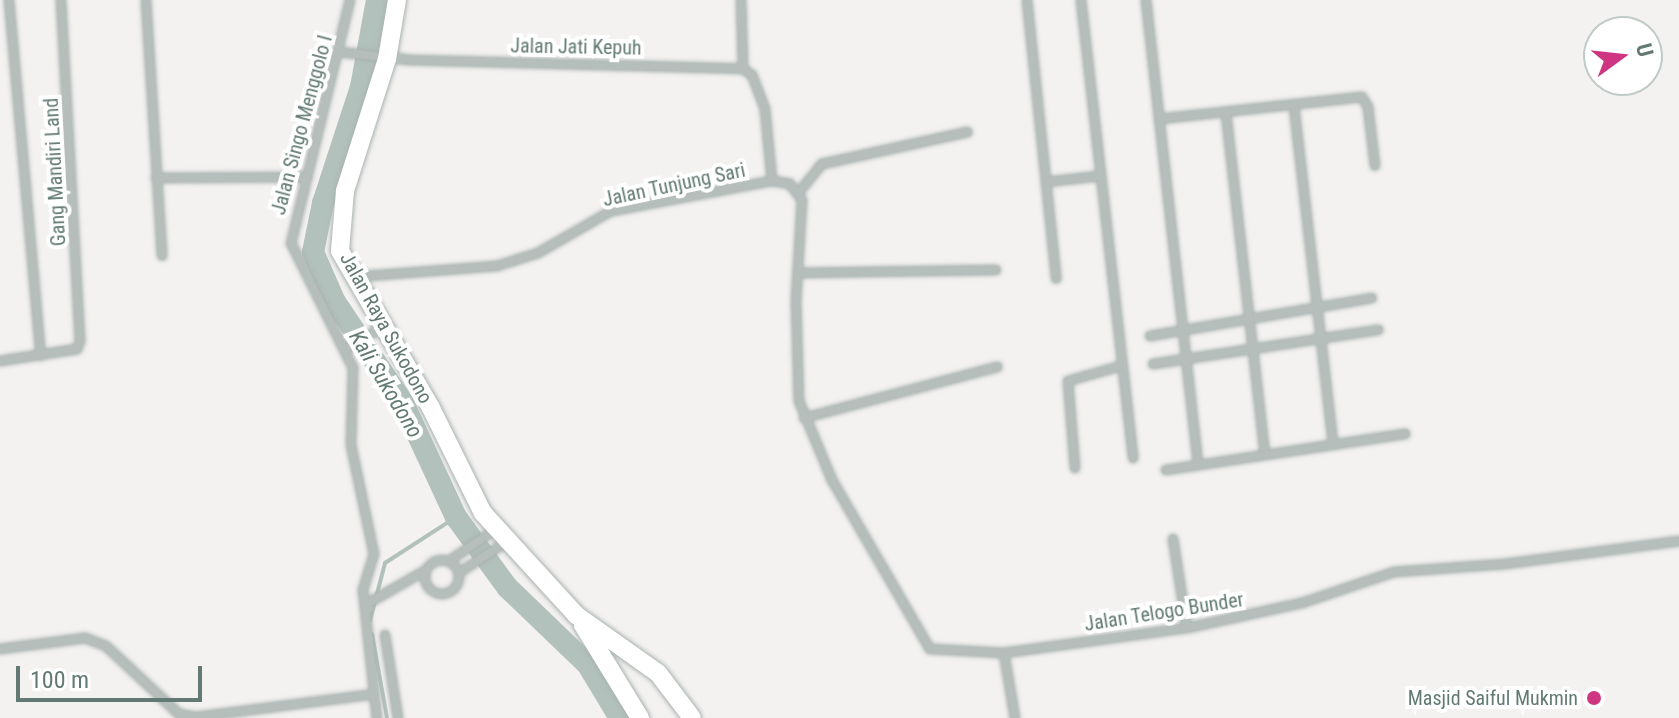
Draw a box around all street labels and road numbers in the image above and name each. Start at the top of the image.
street label: Jalan Singo Menggolo I [266,33,338,217]
street label: Jalan Jati Kepuh [510,34,642,60]
street label: Gang Mandiri Land [39,97,71,247]
street label: Jalan Tunjung Sari [600,158,748,212]
street label: Jalan Raya Sukodono [335,248,437,408]
street label: Jalan Telogo Bunder [1082,588,1246,636]

